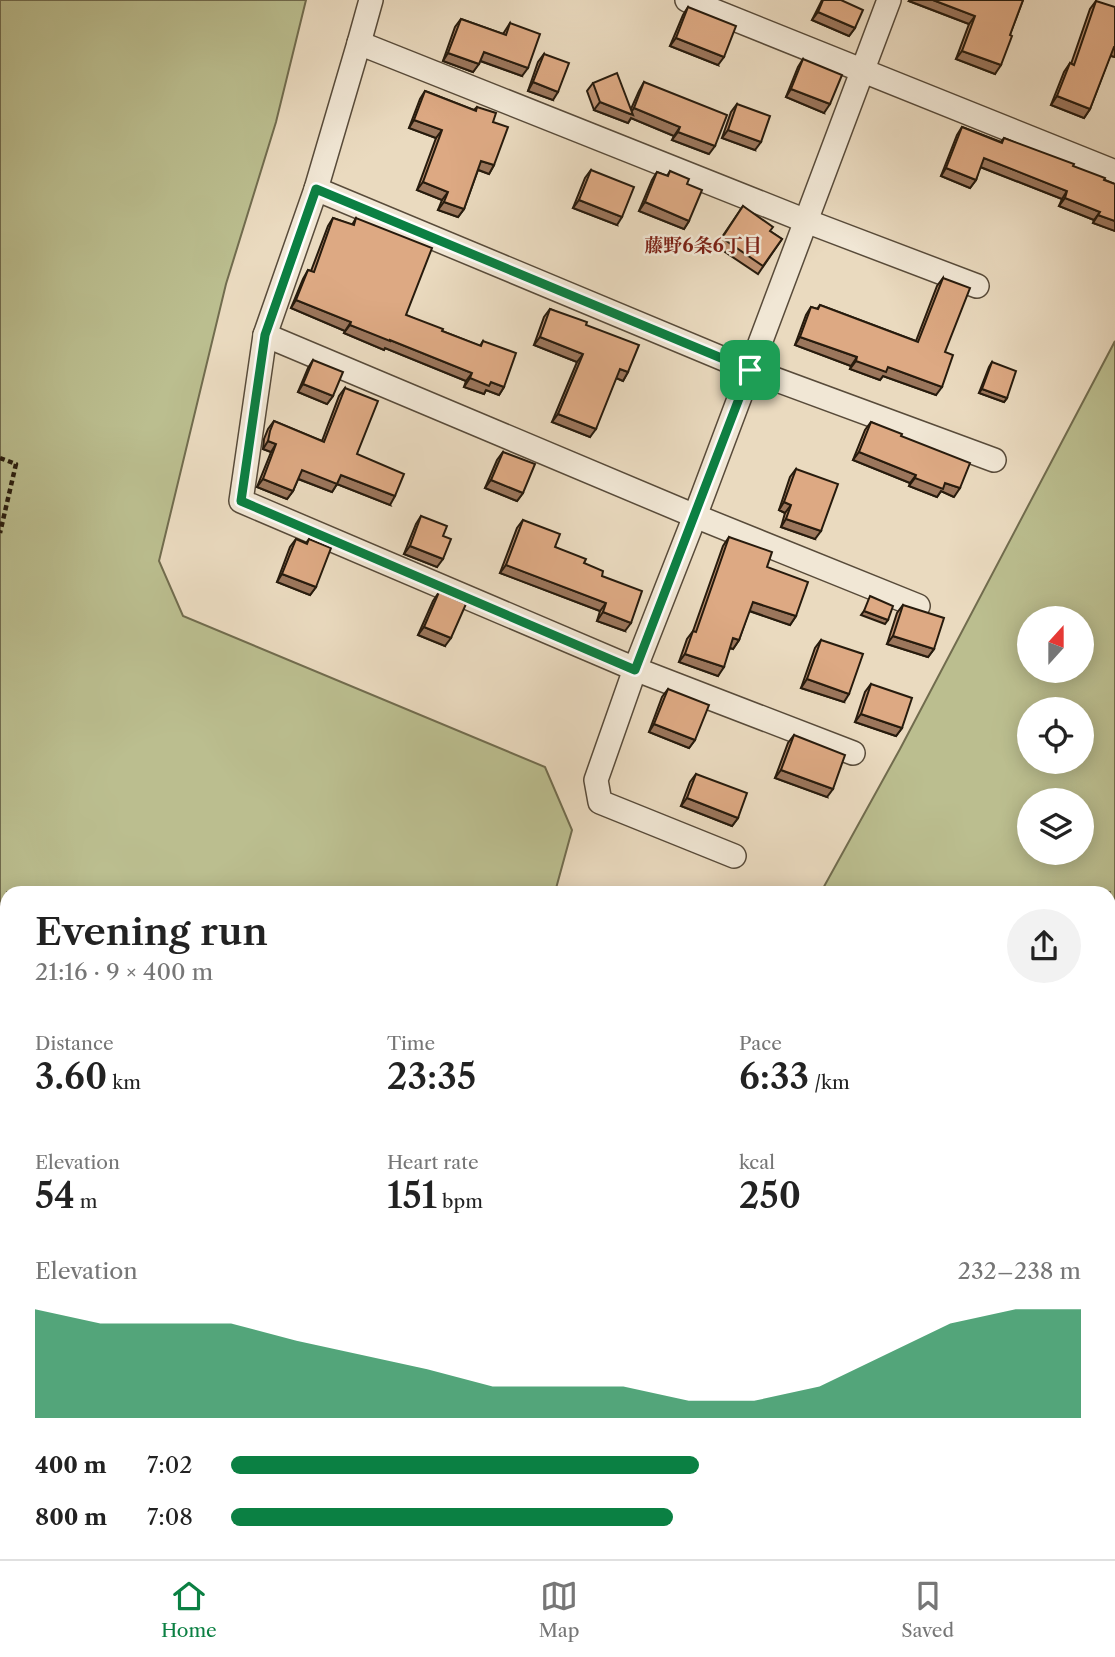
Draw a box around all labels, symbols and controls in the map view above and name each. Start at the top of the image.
district label: 藤野6条6丁目 [644,234,762,257]
pin [720,340,780,400]
icon: arrive [731,351,769,389]
north arrow [1017,606,1094,682]
map controls [1017,606,1094,865]
button: locate [1017,697,1094,774]
button: layers [1017,788,1094,865]
text: Evening run [35,908,268,955]
button: share [1007,909,1081,983]
text: 21:16 · 9 × 400 m [35,958,213,986]
text: Distance [35,1032,114,1055]
text: Time [387,1032,435,1055]
text: Pace [739,1032,782,1055]
text: 3.60 [35,1055,107,1098]
text: 23:35 [387,1055,476,1098]
text: 6:33 [739,1055,809,1098]
text: km [107,1071,141,1094]
text: /km [809,1071,850,1094]
text: Elevation [35,1151,120,1174]
text: Heart rate [387,1151,479,1174]
text: kcal [739,1151,775,1174]
text: 54 [35,1174,75,1217]
text: 151 [387,1174,437,1217]
text: 250 [739,1174,801,1217]
text: m [75,1190,98,1213]
text: bpm [437,1190,483,1213]
text: Elevation [35,1257,138,1285]
text: 232–238 m [958,1257,1081,1285]
text: 400 m [35,1451,107,1479]
text: 7:02 [147,1451,193,1479]
text: 800 m [35,1503,107,1531]
text: 7:08 [147,1503,193,1531]
tab: Home [161,1577,217,1642]
tab: Map [539,1577,579,1642]
tab: Saved [901,1577,954,1642]

